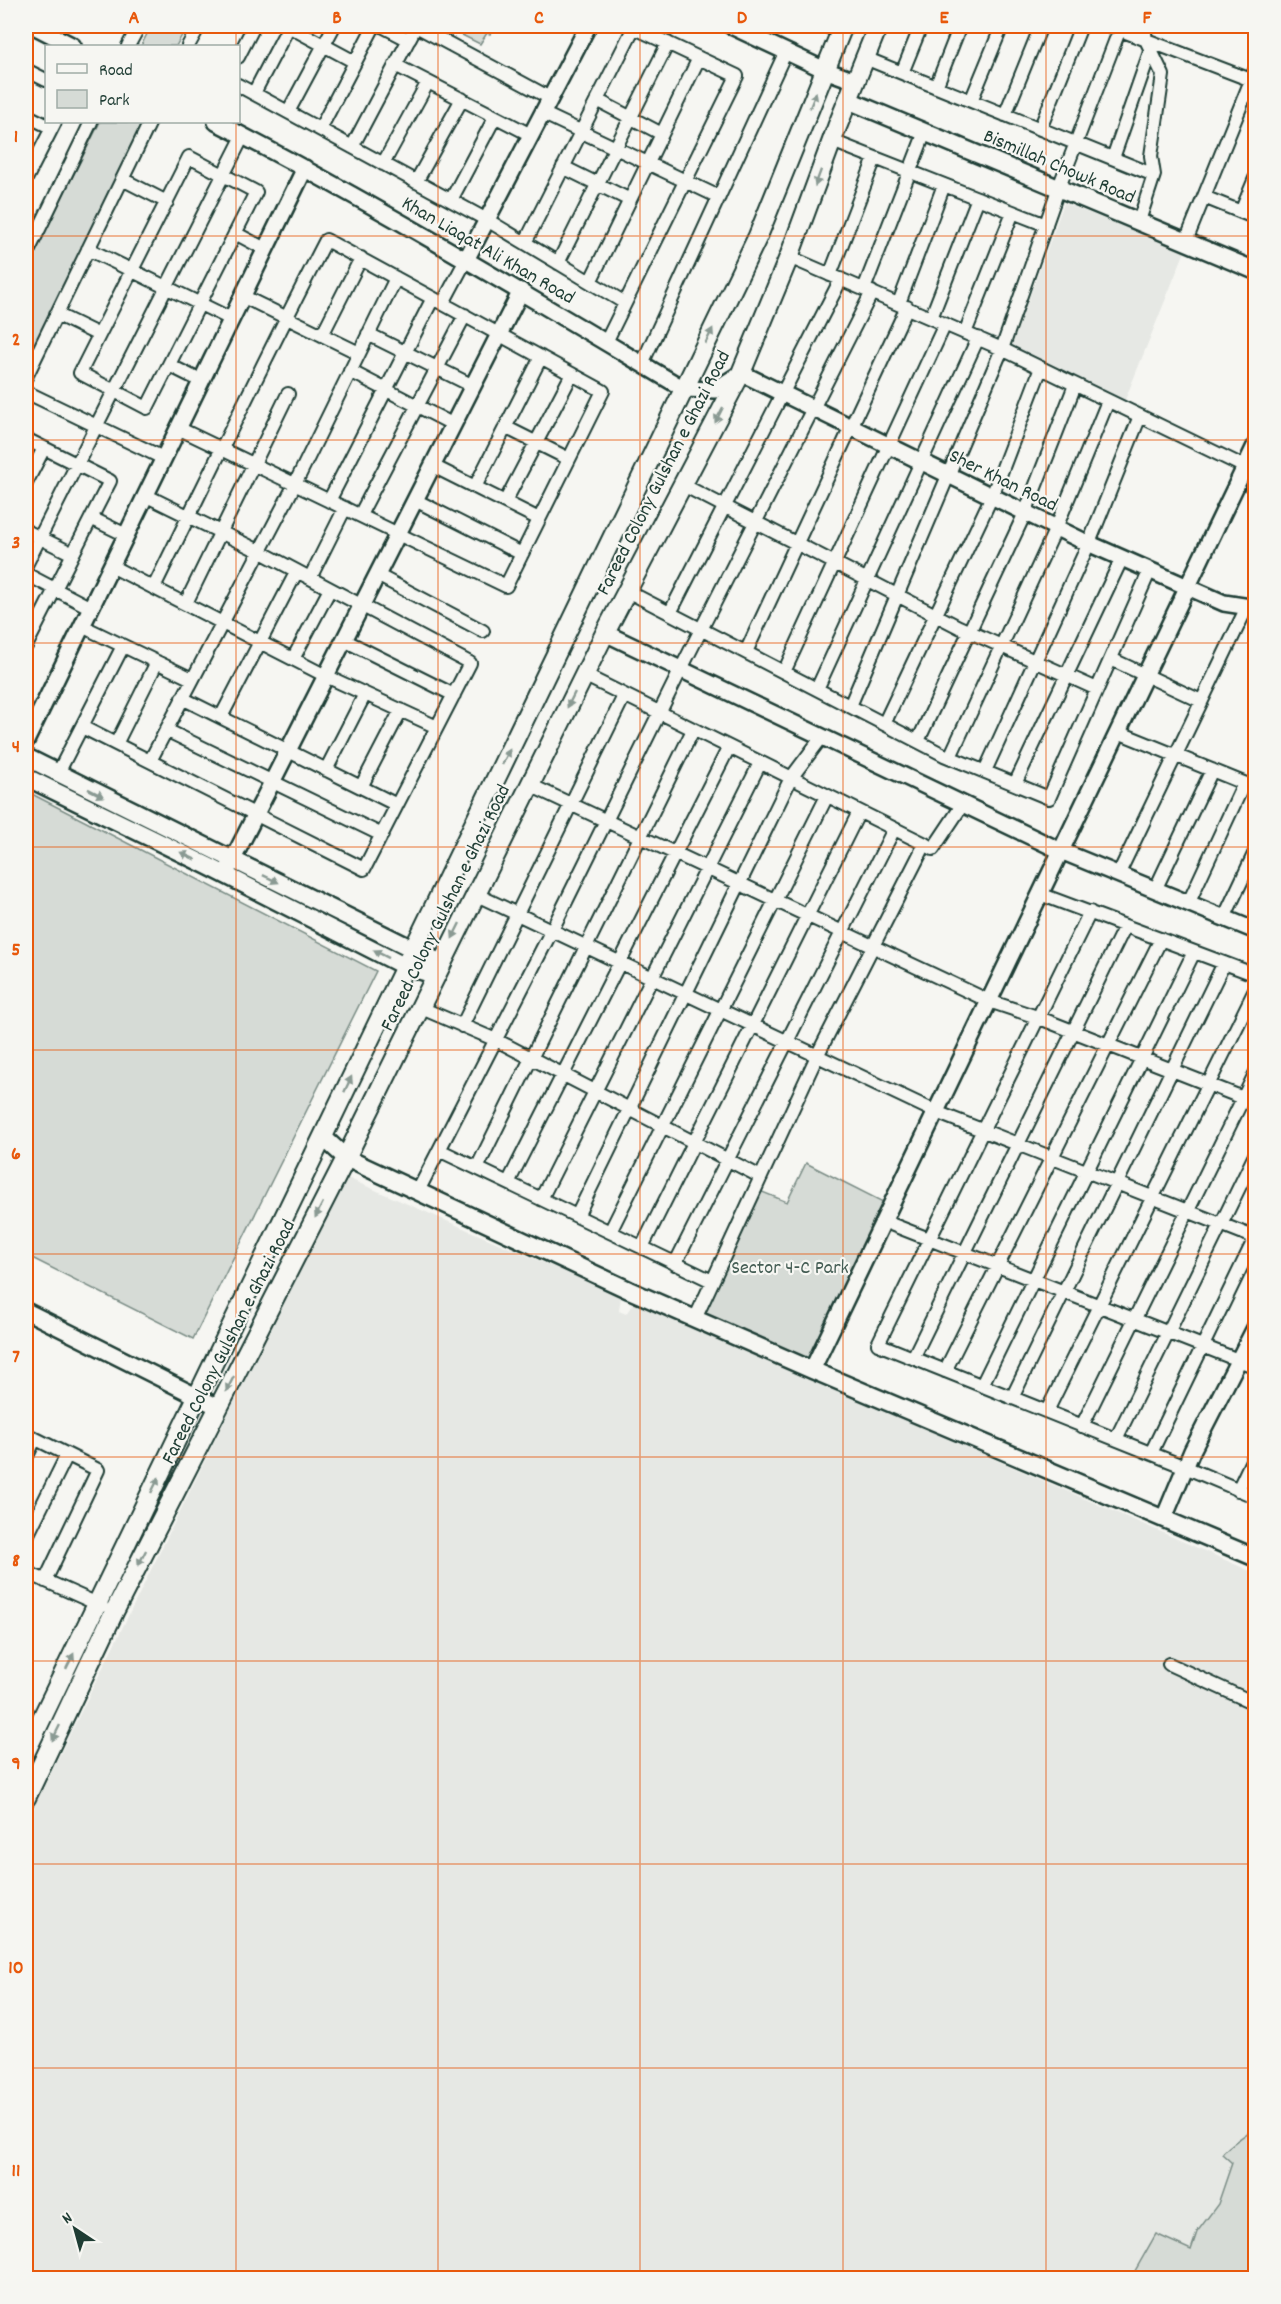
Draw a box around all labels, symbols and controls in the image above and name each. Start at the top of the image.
text: A [129,5,140,33]
text: B [332,5,342,33]
text: C [534,5,544,33]
text: D [737,5,748,33]
text: E [939,5,949,33]
text: F [1143,5,1153,33]
legend [45,45,240,123]
text: Road [99,59,133,84]
text: Park [99,89,130,114]
one-way arrow [809,91,818,109]
street label: Bismillah Chowk Road [979,123,1139,212]
text: 1 [14,124,18,152]
one-way arrow [813,169,823,187]
street label: Khan Liaqat Ali Khan Road [396,190,579,313]
text: 2 [12,327,20,355]
one-way arrow [705,328,714,345]
street label: Fareed Colony Gulshan e Ghazi Road [591,346,739,601]
one-way arrow [714,407,723,424]
street label: Sher Khan Road [944,443,1062,520]
text: 3 [12,530,20,558]
one-way arrow [567,692,576,709]
text: 4 [12,734,20,762]
one-way arrow [501,749,510,766]
street label: Fareed Colony Gulshan e Ghazi Road [375,780,519,1036]
one-way arrow [88,788,105,797]
one-way arrow [179,851,197,861]
one-way arrow [263,874,280,883]
one-way arrow [452,923,461,940]
text: 5 [11,937,21,965]
one-way arrow [372,949,389,959]
one-way arrow [344,1076,353,1093]
text: 6 [11,1141,21,1169]
one-way arrow [314,1202,324,1219]
street label: Fareed Colony Gulshan e Ghazi Road [156,1215,304,1470]
park label: Sector 4-C Park [731,1255,849,1283]
text: 7 [12,1344,20,1372]
one-way arrow [225,1375,235,1392]
one-way arrow [150,1477,159,1494]
text: 8 [12,1548,20,1576]
one-way arrow [137,1549,146,1566]
one-way arrow [65,1652,74,1669]
one-way arrow [52,1724,61,1741]
text: 9 [11,1751,21,1779]
text: 10 [8,1955,24,1983]
text: 11 [12,2158,20,2186]
north arrow [45,2199,105,2259]
text: N [58,2207,78,2231]

